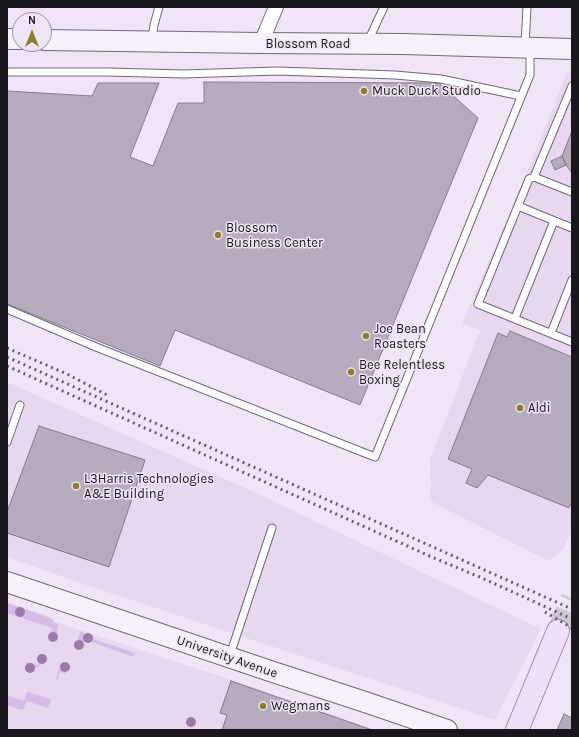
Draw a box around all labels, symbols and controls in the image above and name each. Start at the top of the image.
north arrow [12,12,52,52]
text: N [28,14,36,27]
street label: Blossom Road [266,36,350,52]
place label: Muck Duck Studio [372,83,481,99]
marker: Muck Duck Studio [359,86,369,96]
place label: Blossom Business Center [226,220,323,251]
marker: Blossom Business Center [213,230,223,240]
place label: Joe Bean Roasters [374,321,426,352]
marker: Joe Bean Roasters [361,331,371,341]
place label: Bee Relentless Boxing [359,357,445,388]
marker: Bee Relentless Boxing [346,367,356,377]
place label: Aldi [528,400,551,416]
marker: Aldi [515,403,525,413]
place label: L3Harris Technologies A&E Building [84,471,214,502]
marker: L3Harris Technologies A&E Building [71,481,81,491]
street label: University Avenue [175,632,279,682]
place label: Wegmans [271,698,330,714]
marker: Wegmans [258,701,268,711]

